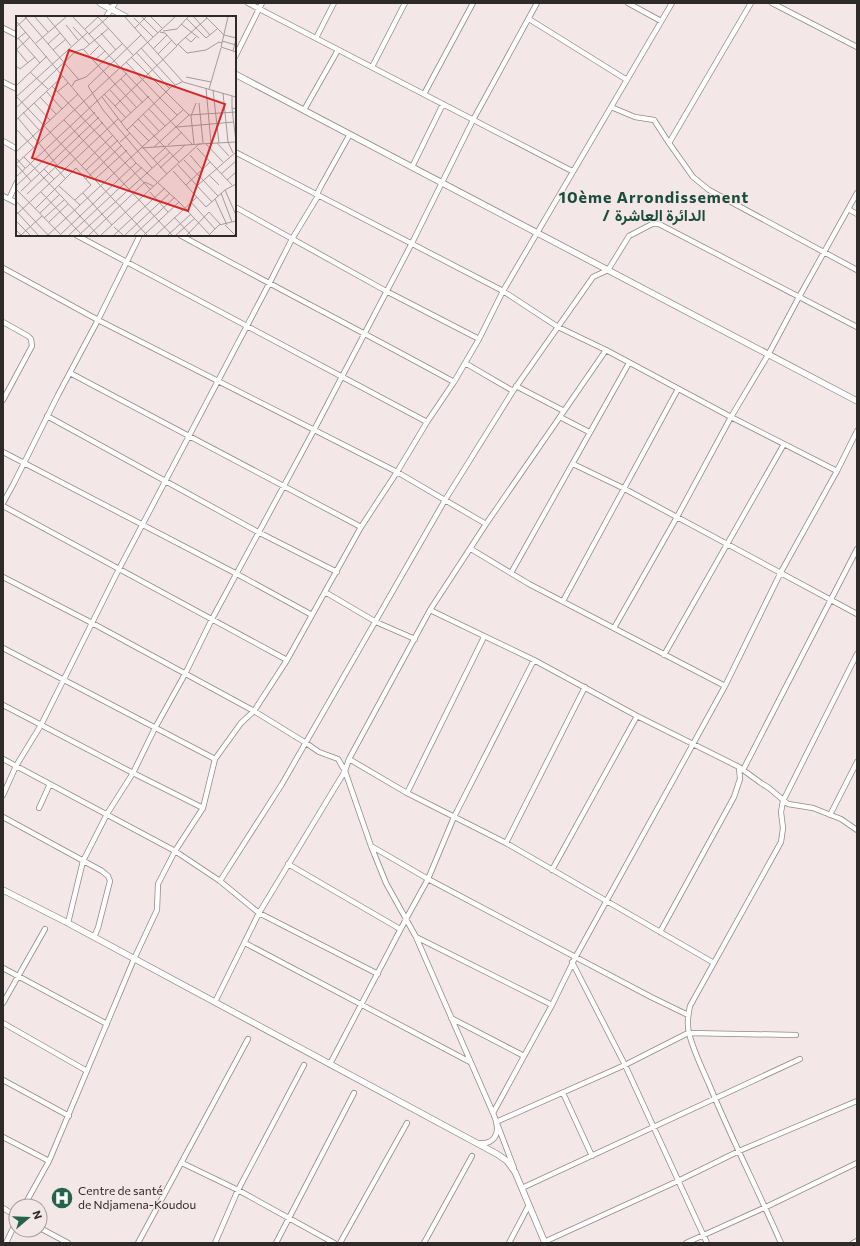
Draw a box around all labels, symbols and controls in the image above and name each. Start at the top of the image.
inset map [16,16,236,236]
district label: 10ème Arrondissement / الدائرة العاشرة [559,187,749,226]
place label: Centre de santé de Ndjamena-Koudou [78,1183,196,1211]
hospital icon: Centre de santé de Ndjamena-Koudou [49,1185,75,1211]
north arrow [8,1198,48,1238]
text: N [30,1209,45,1221]

